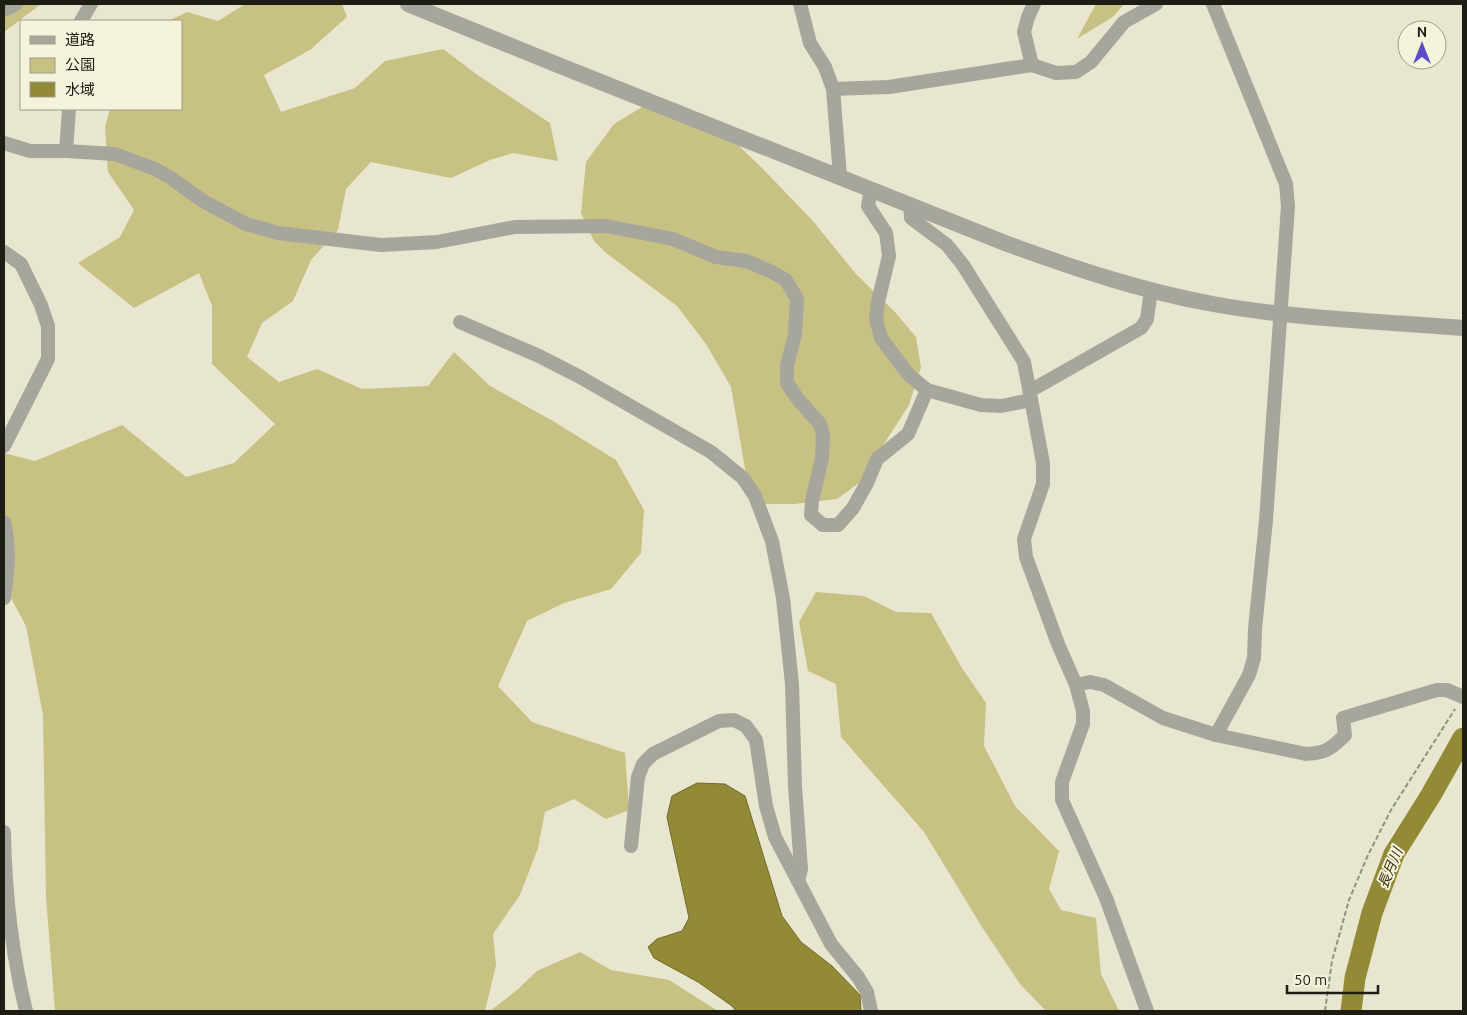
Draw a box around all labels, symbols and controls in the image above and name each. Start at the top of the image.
legend [20,20,182,110]
north arrow [1397,20,1447,70]
text: N [1417,24,1427,40]
text: 道路 [65,31,95,48]
text: 公園 [65,56,95,73]
text: 水域 [65,81,95,98]
water label: 長月川 [1374,844,1406,890]
scale bar [1287,962,1378,994]
text: 50 m [1294,971,1327,988]

